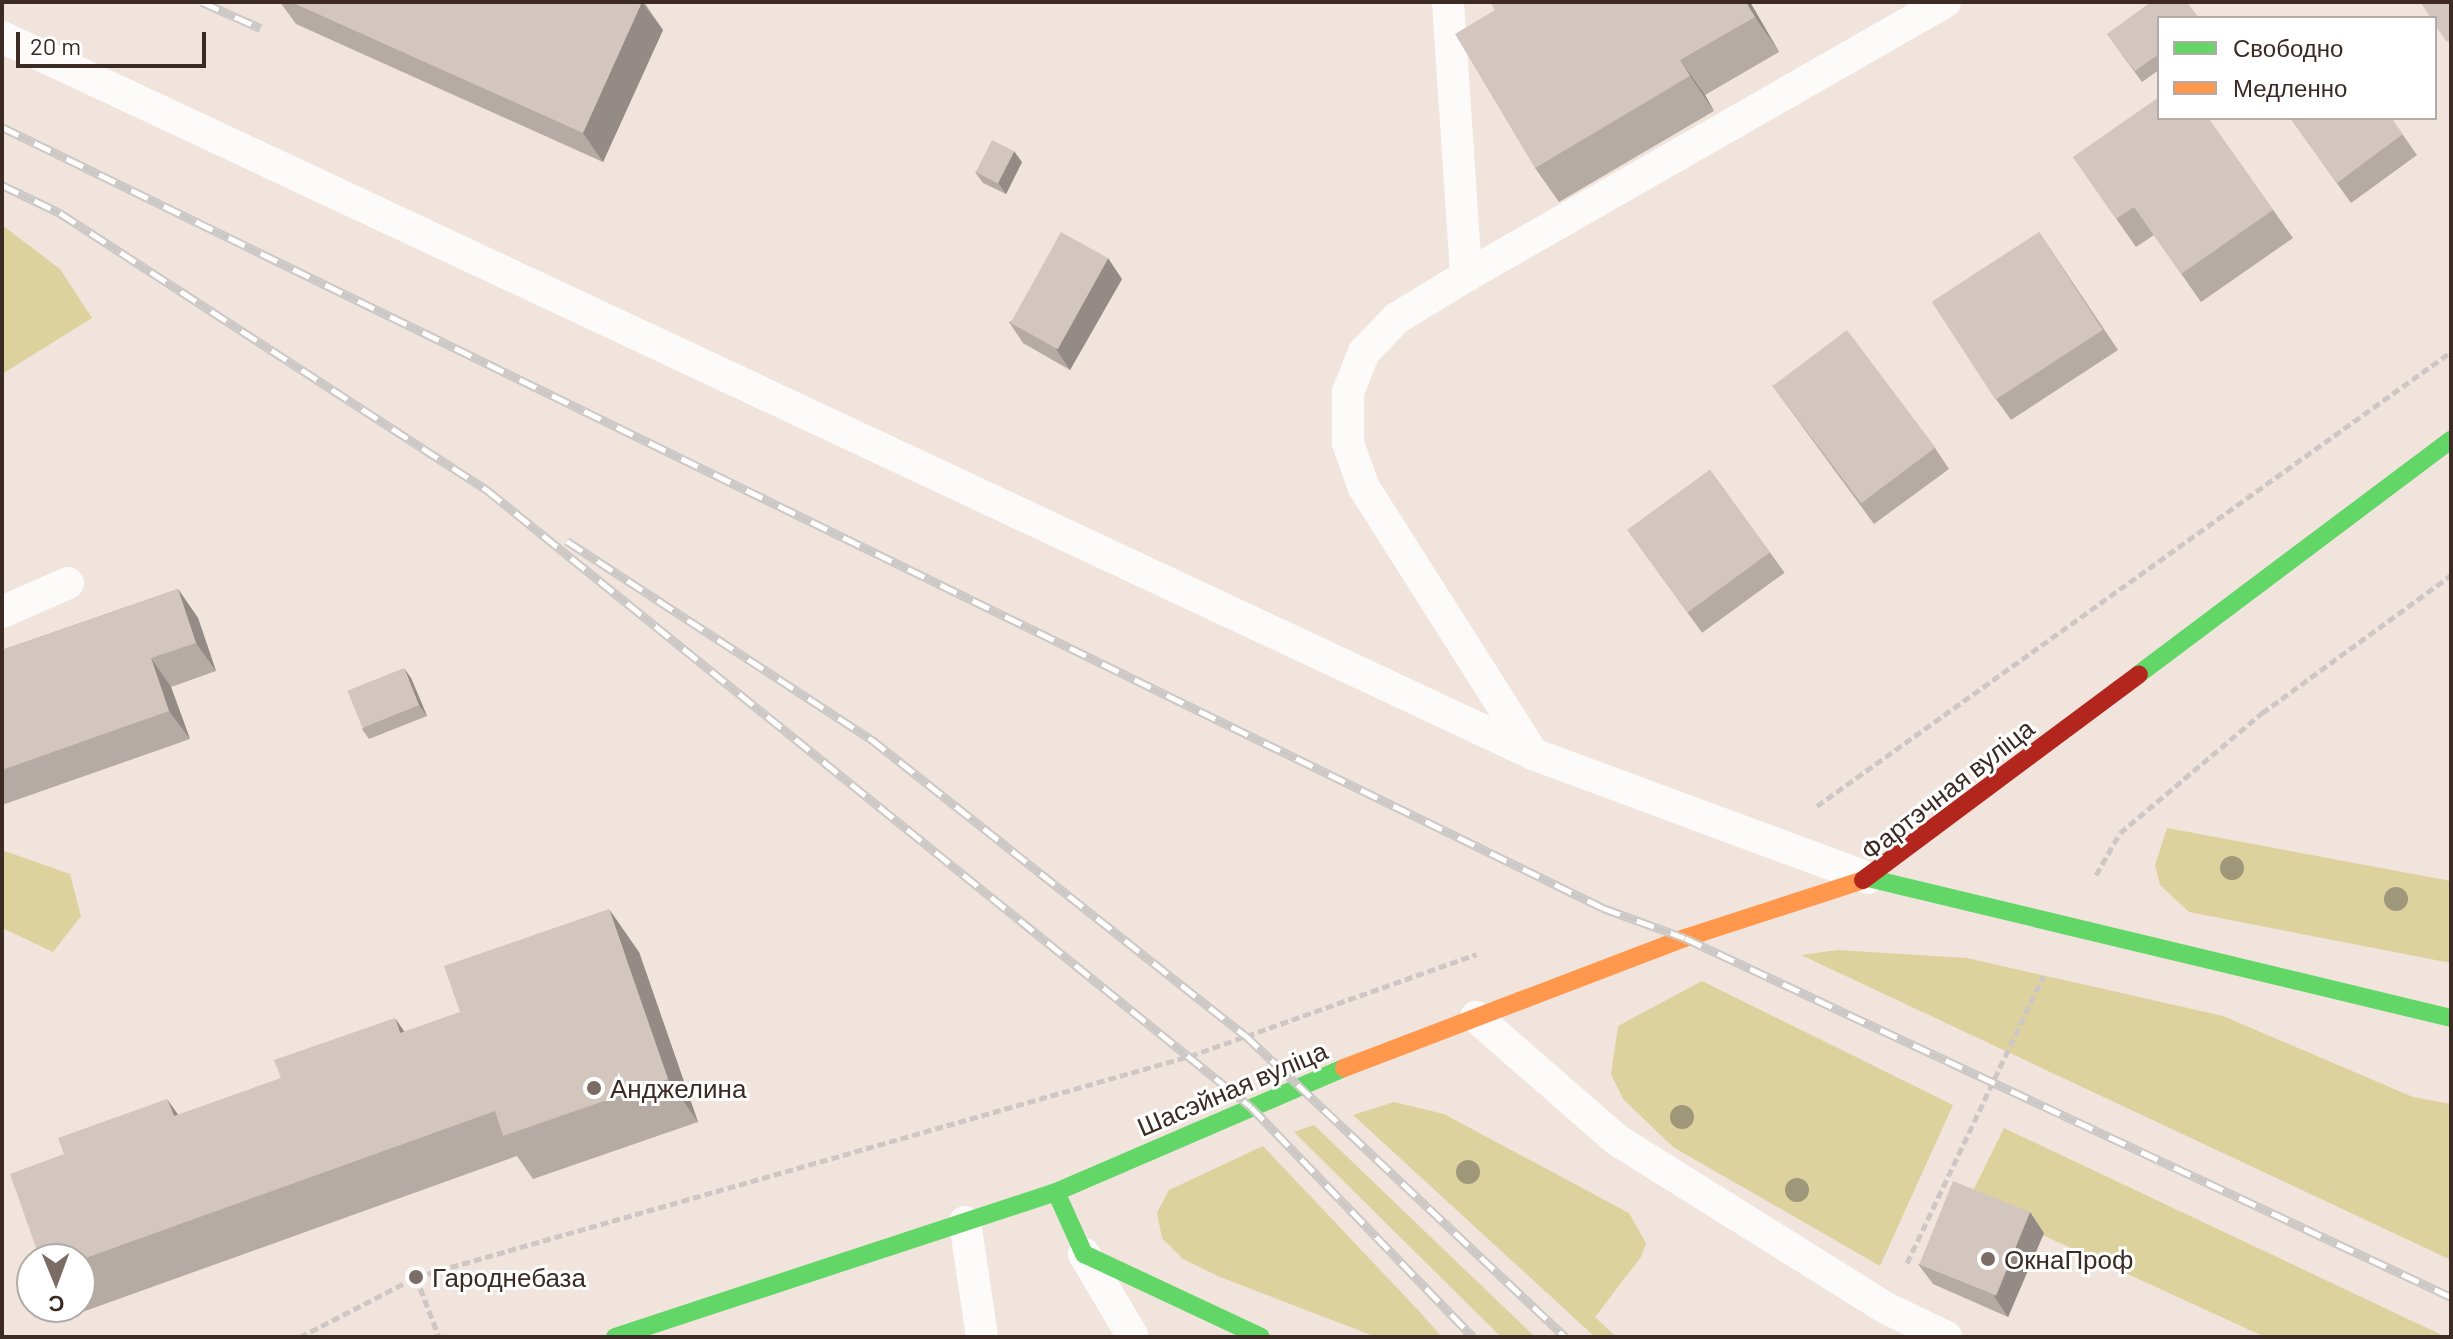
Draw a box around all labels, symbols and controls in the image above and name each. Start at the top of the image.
scale bar [20,16,210,66]
legend [2157,16,2437,120]
text: 20 m [30,31,81,60]
text: Свободно [2233,33,2343,62]
text: Медленно [2233,73,2347,102]
street label: Фартэчная вуліца [1854,712,2040,866]
street label: Шасэйная вуліца [1132,1034,1332,1142]
place label: Анджелина [610,1072,746,1104]
marker: Анджелина [585,1079,603,1097]
north arrow [16,1243,96,1323]
place label: ОкнаПроф [2004,1243,2133,1275]
marker: ОкнаПроф [1979,1250,1997,1268]
place label: Гароднебаза [432,1261,586,1293]
marker: Гароднебаза [407,1268,425,1286]
text: С [48,1292,65,1318]

